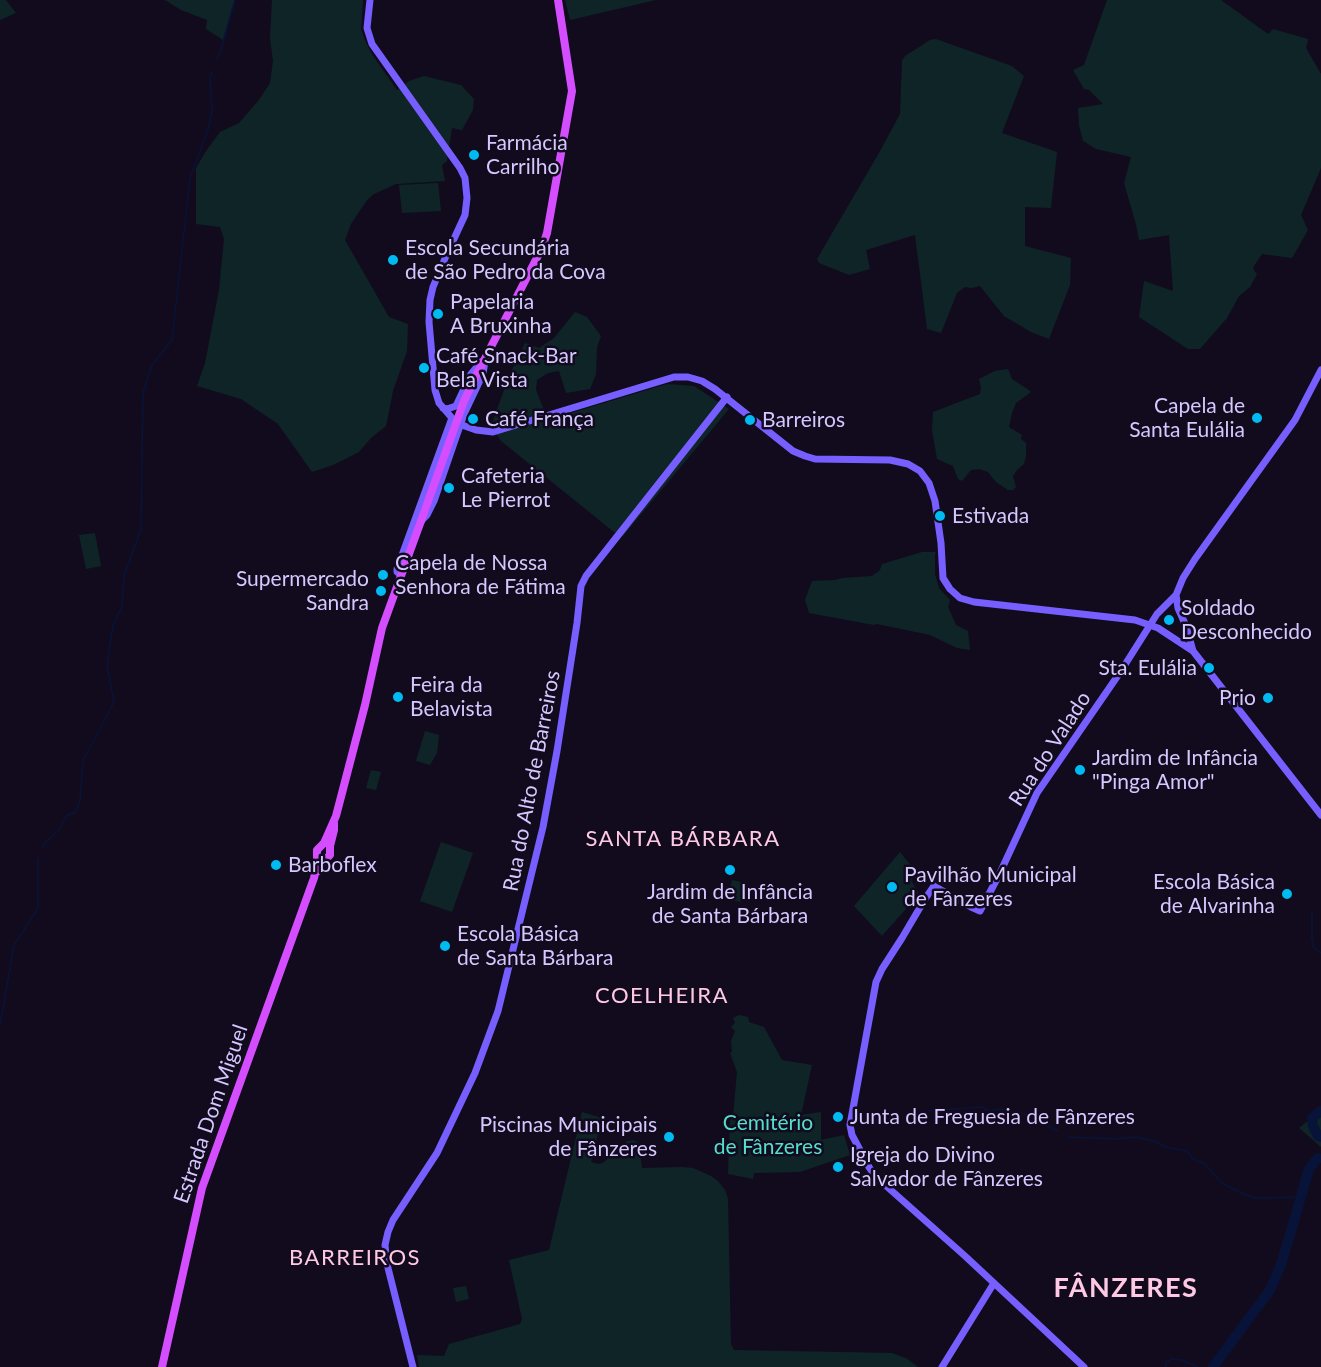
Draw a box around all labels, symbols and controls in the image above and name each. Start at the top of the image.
place label: Farmácia Carrilho [486,130,568,180]
marker: Farmácia Carrilho [467,148,481,162]
place label: Escola Secundária de São Pedro da Cova [405,235,606,285]
marker: Escola Secundária de São Pedro da Cova [386,253,400,267]
place label: Papelaria A Bruxinha [450,289,552,339]
marker: Papelaria A Bruxinha [431,307,445,321]
place label: Café Snack-Bar Bela Vista [436,343,577,393]
marker: Café Snack-Bar Bela Vista [417,361,431,375]
place label: Capela de Santa Eulália [1129,393,1245,443]
place label: Café França [485,406,594,432]
place label: Barreiros [762,407,845,433]
marker: Capela de Santa Eulália [1250,411,1264,425]
marker: Café França [466,412,480,426]
marker: Barreiros [743,413,757,427]
place label: Cafeteria Le Pierrot [461,463,550,513]
marker: Cafeteria Le Pierrot [442,481,456,495]
place label: Estivada [952,503,1029,529]
marker: Estivada [933,509,947,523]
place label: Capela de Nossa Senhora de Fátima [395,550,566,600]
place label: Supermercado Sandra [236,566,369,616]
marker: Capela de Nossa Senhora de Fátima [376,568,390,582]
marker: Supermercado Sandra [374,584,388,598]
place label: Soldado Desconhecido [1181,595,1312,645]
marker: Soldado Desconhecido [1162,613,1176,627]
place label: Sta. Eulália [1099,655,1197,681]
marker: Sta. Eulália [1202,661,1216,675]
street label: Rua do Alto de Barreiros [498,668,566,894]
place label: Feira da Belavista [410,672,493,722]
place label: Prio [1219,685,1256,711]
street label: Rua do Valado [1004,687,1096,811]
marker: Feira da Belavista [391,690,405,704]
marker: Prio [1261,691,1275,705]
place label: Jardim de Infância "Pinga Amor" [1092,745,1258,795]
marker: Jardim de Infância "Pinga Amor" [1073,763,1087,777]
district label: SANTA BÁRBARA [585,826,781,852]
place label: Barboflex [288,852,377,878]
marker: Barboflex [269,858,283,872]
place label: Pavilhão Municipal de Fânzeres [904,862,1077,912]
marker: Jardim de Infância de Santa Bárbara [723,863,737,877]
place label: Escola Básica de Alvarinha [1153,869,1275,919]
place label: Jardim de Infância de Santa Bárbara [647,879,813,929]
marker: Pavilhão Municipal de Fânzeres [885,880,899,894]
marker: Escola Básica de Alvarinha [1280,887,1294,901]
place label: Escola Básica de Santa Bárbara [457,921,613,971]
marker: Escola Básica de Santa Bárbara [438,939,452,953]
district label: COELHEIRA [595,983,729,1009]
street label: Estrada Dom Miguel [169,1021,253,1207]
place label: Junta de Freguesia de Fânzeres [850,1104,1135,1130]
park label: Cemitério de Fânzeres [714,1110,822,1160]
marker: Junta de Freguesia de Fânzeres [831,1110,845,1124]
place label: Piscinas Municipais de Fânzeres [479,1112,657,1162]
marker: Piscinas Municipais de Fânzeres [662,1130,676,1144]
place label: Igreja do Divino Salvador de Fânzeres [850,1142,1043,1192]
marker: Igreja do Divino Salvador de Fânzeres [831,1160,845,1174]
district label: BARREIROS [289,1245,421,1271]
district label: FÂNZERES [1054,1272,1198,1304]

